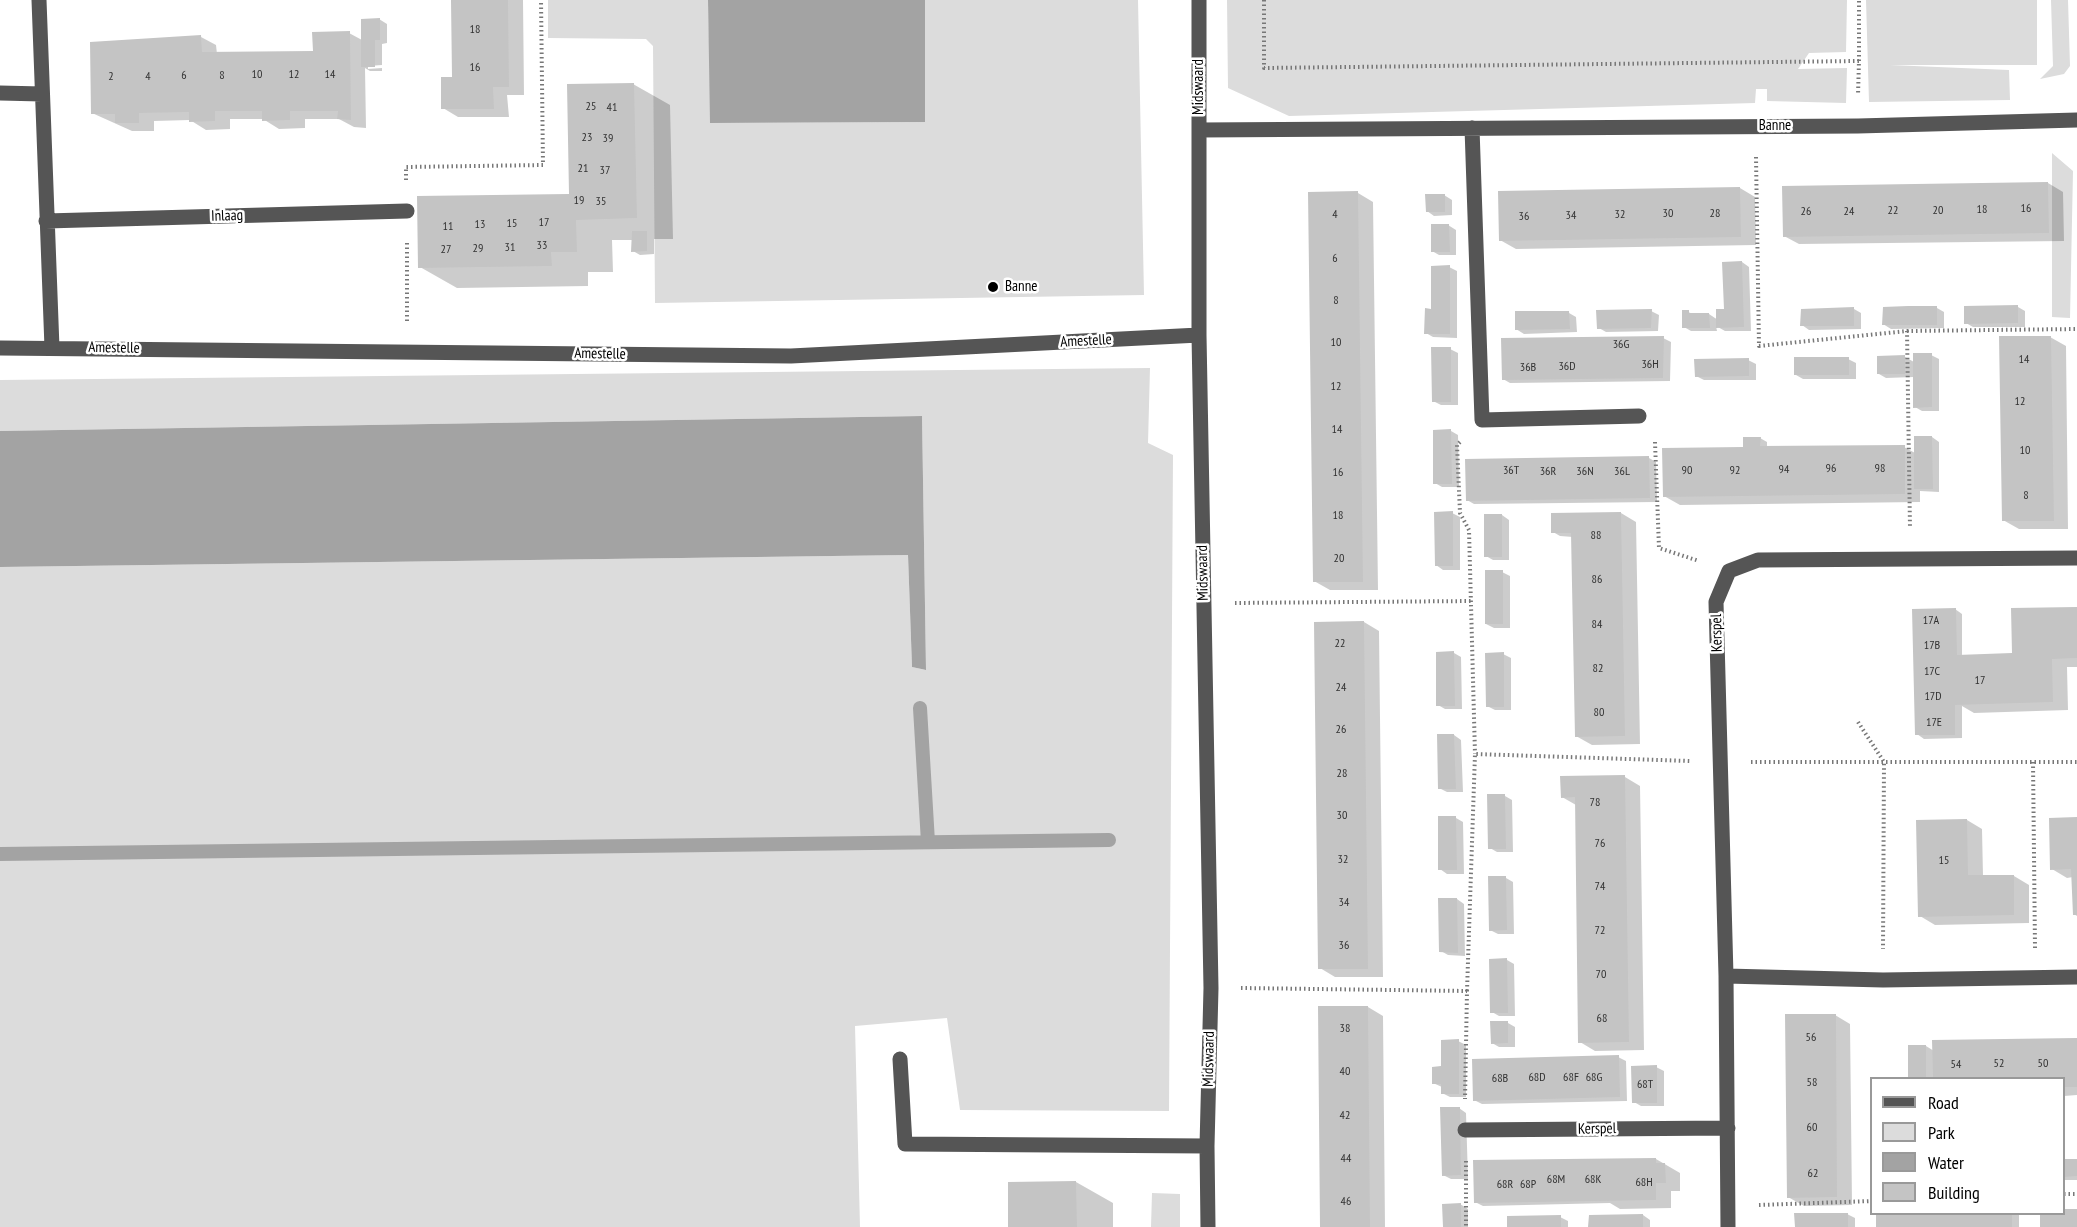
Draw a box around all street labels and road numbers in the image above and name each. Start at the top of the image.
street label: Midswaard [1190,59,1208,115]
street label: Banne [1759,117,1791,135]
street label: Inlaag [211,206,243,226]
street label: Amestelle [1060,331,1112,351]
street label: Amestelle [88,339,140,357]
street label: Amestelle [574,345,626,363]
street label: Midswaard [1194,545,1212,601]
street label: Kerspel [1708,614,1726,652]
street label: Midswaard [1200,1031,1218,1087]
street label: Kerspel [1578,1120,1616,1138]

